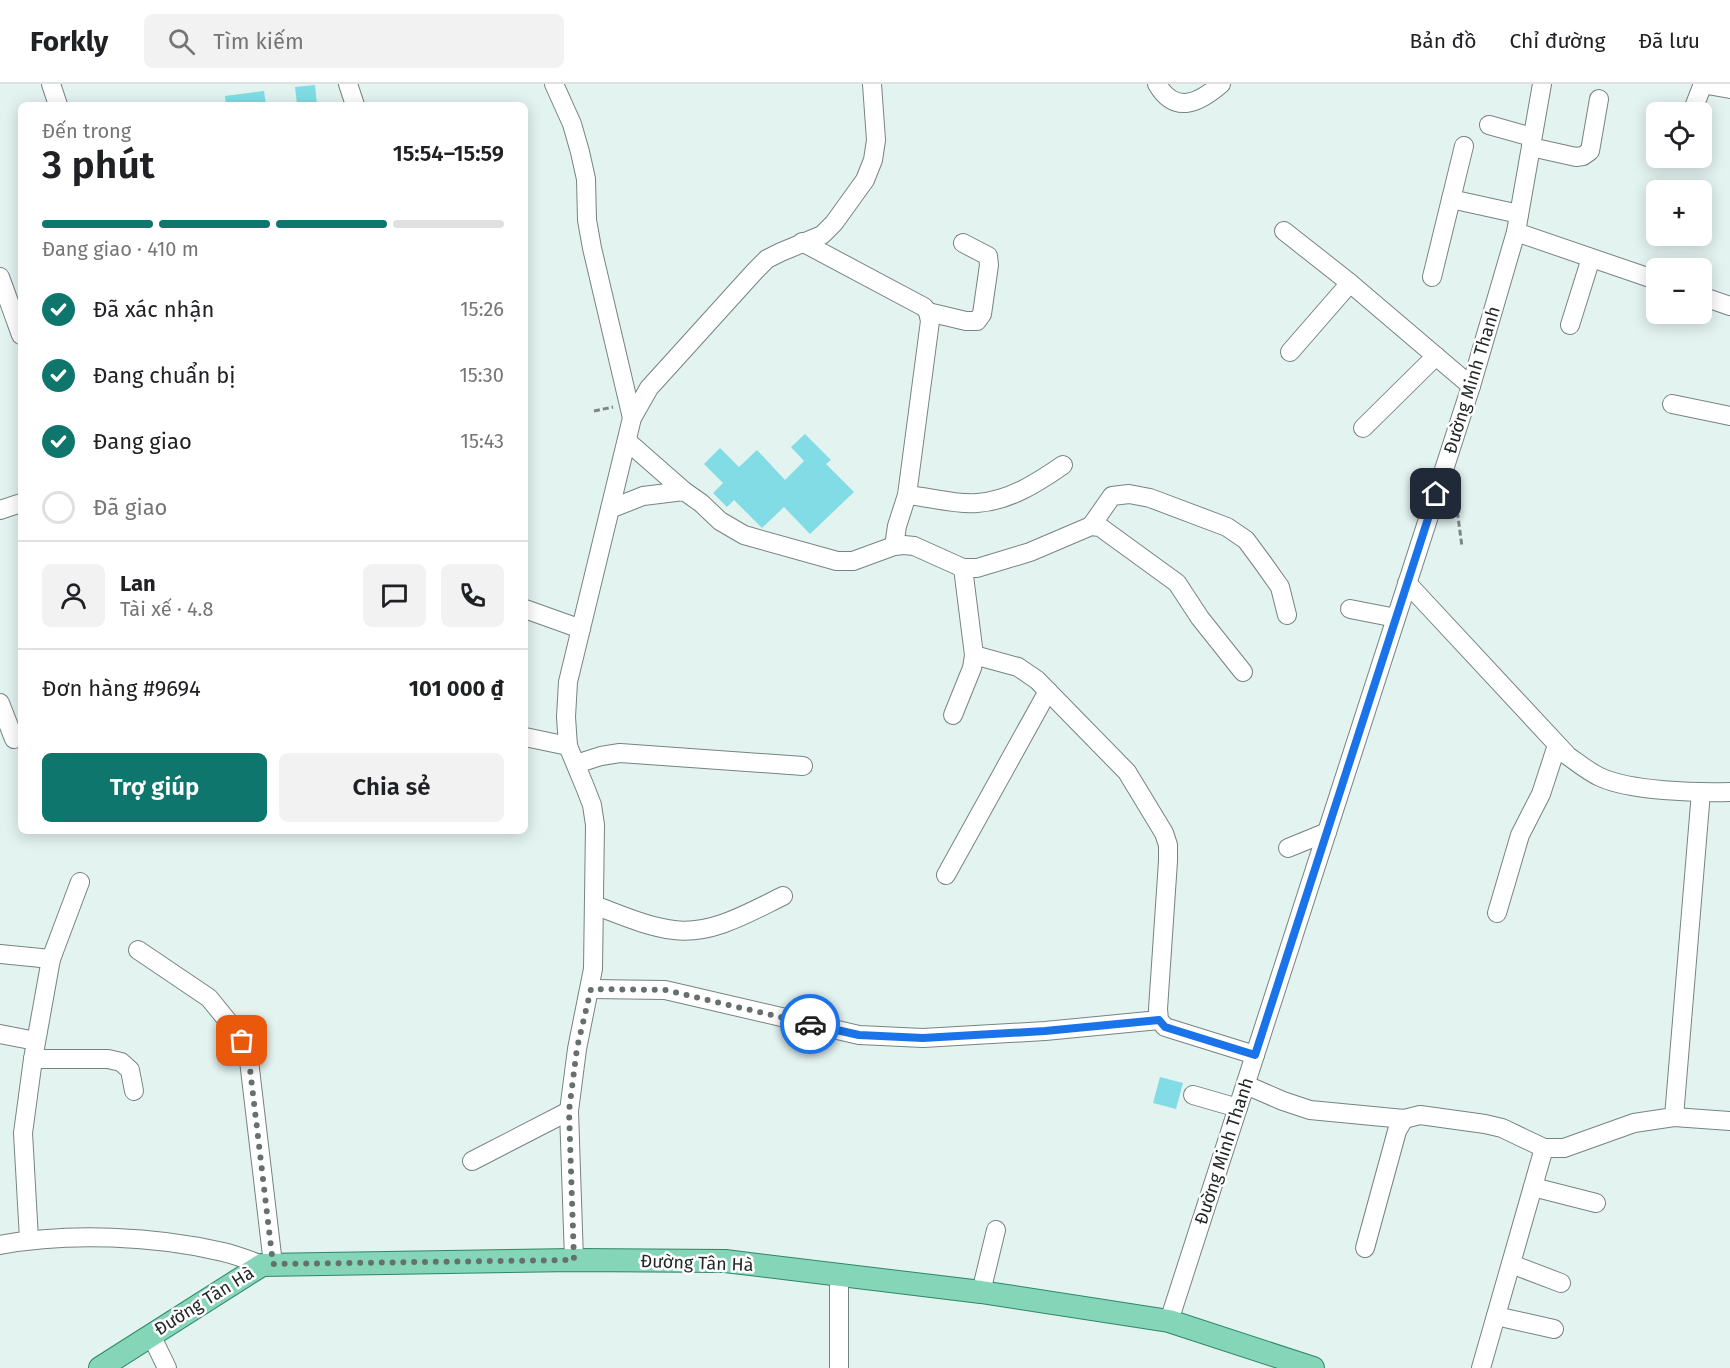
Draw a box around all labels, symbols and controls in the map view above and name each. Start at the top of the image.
search box [144,14,564,68]
text: Forkly [30,25,108,58]
icon: search [165,25,198,58]
text: Tìm kiếm [213,28,304,55]
text: Bản đồ [1409,28,1476,54]
text: Chỉ đường [1509,28,1605,54]
text: Đã lưu [1638,28,1700,54]
map controls [1646,102,1712,324]
button: locate [1646,102,1712,168]
text: Đến trong [42,119,131,143]
text: 15:54–15:59 [393,140,504,167]
text: 3 phút [42,142,155,188]
button: + [1646,180,1712,246]
text: Đang giao · 410 m [42,237,199,261]
button: − [1646,258,1712,324]
icon: check [42,293,75,326]
text: Đã xác nhận [93,296,214,323]
text: 15:26 [460,297,504,321]
street label: Đường Minh Thanh [1439,303,1505,457]
icon: check [42,359,75,392]
text: Đang chuẩn bị [93,362,236,389]
text: 15:30 [459,363,504,387]
icon: check [42,425,75,458]
text: Đang giao [93,428,192,455]
text: 15:43 [460,429,504,453]
pin [1410,468,1461,519]
icon: home [1419,477,1452,510]
text: Đã giao [93,494,167,521]
button: person [42,564,105,627]
button: chat [363,564,426,627]
button: phone [441,564,504,627]
text: Lan [120,570,156,597]
text: Tài xế · 4.8 [120,597,213,621]
text: Đơn hàng #9694 [42,675,201,702]
text: 101 000 ₫ [409,675,504,702]
button: Trợ giúp [42,753,267,822]
button: Chia sẻ [279,753,504,822]
courier [780,994,840,1054]
icon: car [794,1008,827,1041]
pin [216,1015,267,1066]
icon: bag [225,1024,258,1057]
street label: Đường Minh Thanh [1190,1075,1258,1227]
street label: Đường Tân Hà [640,1250,754,1276]
street label: Đường Tân Hà [150,1262,258,1340]

